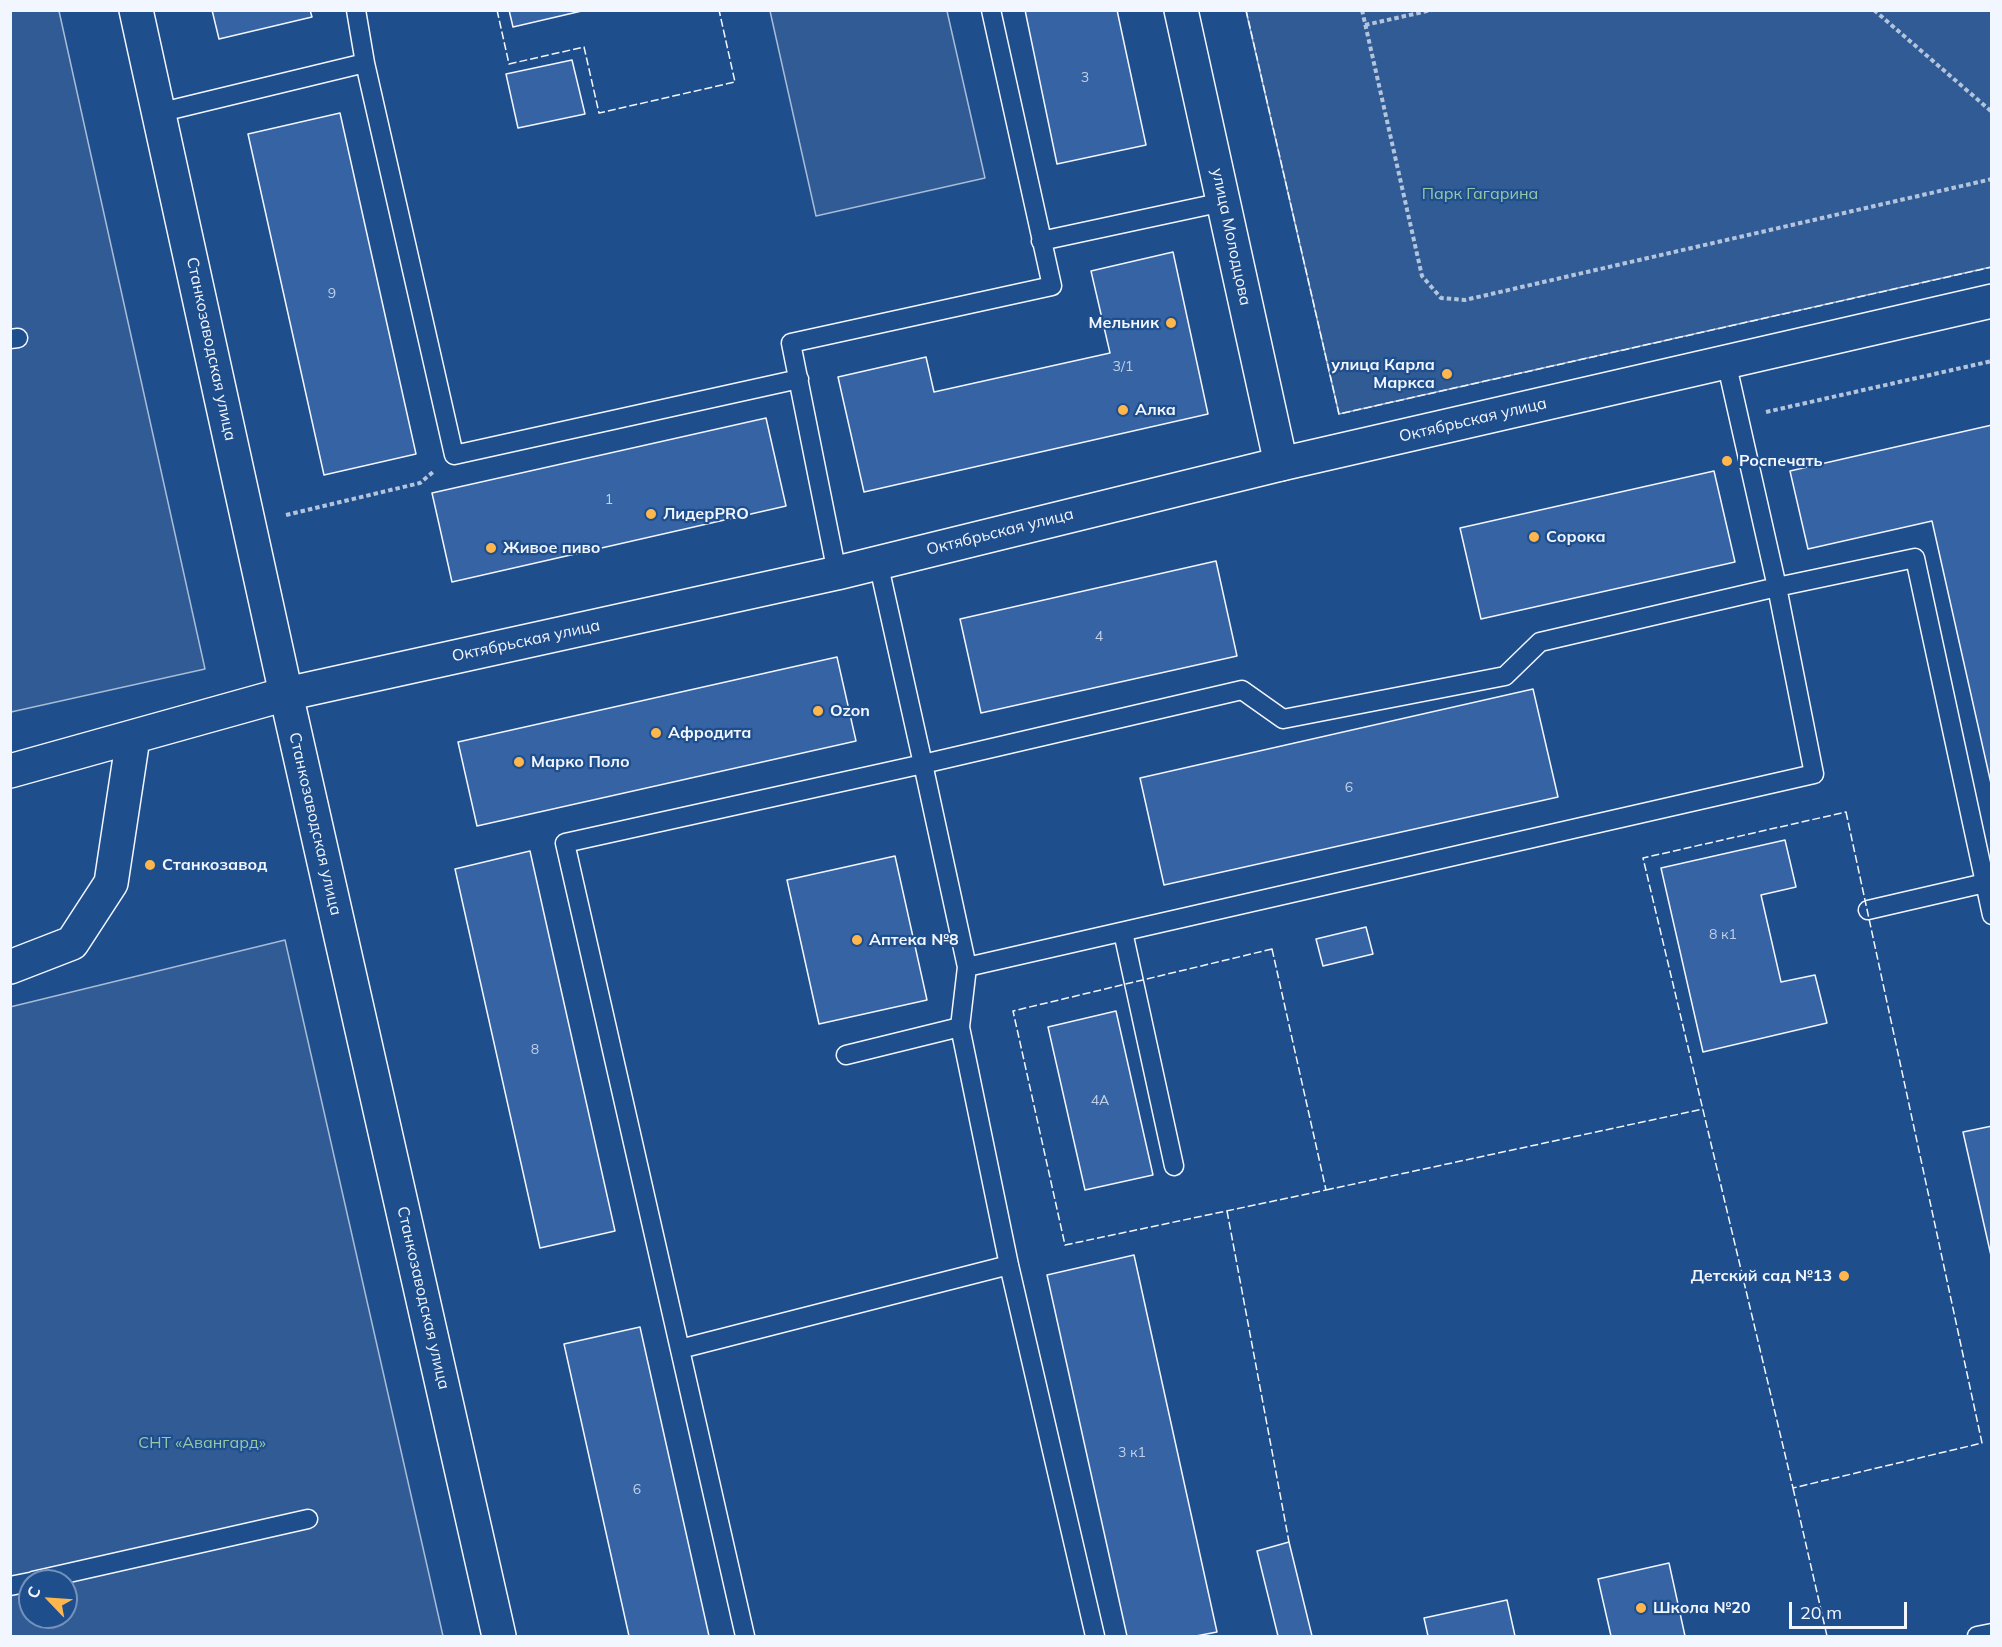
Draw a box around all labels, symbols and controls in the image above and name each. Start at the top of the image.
house number: 3 [1081,70,1089,86]
street label: улица Молодцова [1207,167,1255,307]
park label: Парк Гагарина [1422,184,1538,204]
street label: Станкозаводская улица [182,255,240,443]
house number: 9 [328,286,336,302]
place label: Мельник [1088,313,1159,333]
marker: Мельник [1164,316,1178,330]
place label: улица Карла Маркса [1331,355,1435,393]
house number: 3/1 [1113,359,1133,375]
marker: улица Карла Маркса [1440,367,1454,381]
street label: Октябрьская улица [1397,394,1549,446]
place label: Алка [1135,400,1176,420]
marker: Алка [1116,403,1130,417]
place label: Роспечать [1739,451,1822,471]
marker: Роспечать [1720,454,1734,468]
house number: 1 [605,492,613,508]
place label: ЛидерPRO [663,504,749,524]
street label: Октябрьская улица [924,504,1076,560]
marker: ЛидерPRO [644,507,658,521]
place label: Сорока [1546,527,1606,547]
marker: Сорока [1527,530,1541,544]
place label: Живое пиво [503,538,600,558]
marker: Живое пиво [484,541,498,555]
street label: Октябрьская улица [450,616,602,666]
house number: 4 [1095,629,1103,645]
place label: Ozon [830,701,870,721]
marker: Ozon [811,704,825,718]
place label: Афродита [668,723,751,743]
marker: Афродита [649,726,663,740]
street label: Станкозаводская улица [285,731,345,917]
place label: Марко Поло [531,752,630,772]
marker: Марко Поло [512,755,526,769]
house number: 6 [1345,780,1353,796]
place label: Станкозавод [162,855,267,875]
marker: Станкозавод [143,858,157,872]
house number: 8 к1 [1709,927,1737,943]
place label: Аптека №8 [869,930,959,950]
marker: Аптека №8 [850,933,864,947]
house number: 8 [531,1042,539,1058]
house number: 4А [1091,1093,1109,1109]
street label: Станкозаводская улица [393,1205,453,1391]
place label: Детский сад №13 [1691,1266,1832,1286]
marker: Детский сад №13 [1837,1269,1851,1283]
park label: СНТ «Авангард» [138,1433,266,1453]
house number: 3 к1 [1118,1445,1146,1461]
house number: 6 [633,1482,641,1498]
north arrow [18,1569,78,1629]
text: С [22,1583,45,1601]
scale bar [1792,1590,1910,1628]
place label: Школа №20 [1653,1598,1751,1618]
marker: Школа №20 [1634,1601,1648,1615]
text: 20 m [1800,1601,1842,1624]

